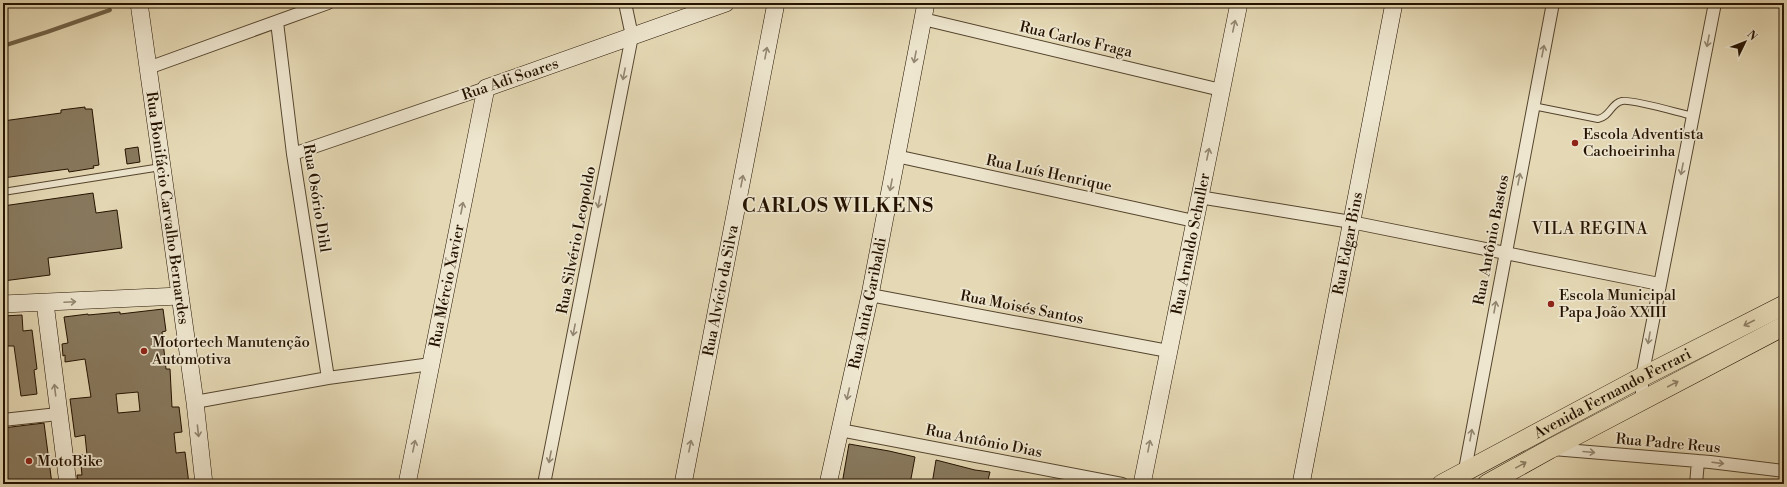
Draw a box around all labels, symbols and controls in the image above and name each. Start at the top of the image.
street label: Rua Carlos Fraga [1018,17,1135,62]
one-way arrow [1231,20,1239,33]
north arrow [1725,22,1765,62]
text: N [1743,28,1760,44]
one-way arrow [1703,34,1711,47]
one-way arrow [1540,45,1548,58]
one-way arrow [763,47,771,60]
one-way arrow [911,50,919,63]
street label: Rua Adi Soares [459,54,561,105]
one-way arrow [620,68,628,81]
street label: Rua Bonifácio Carvalho Bernardes [142,90,193,326]
place label: Escola Adventista Cachoeirinha [1583,125,1704,161]
marker: Escola Adventista Cachoeirinha [1570,138,1580,148]
street label: Rua Osório Dihl [299,142,335,254]
one-way arrow [1205,147,1213,160]
street label: Rua Luís Henrique [984,151,1114,196]
one-way arrow [1678,162,1686,175]
street label: Rua Silvério Leopoldo [553,165,600,316]
street label: Rua Arnaldo Schuller [1167,171,1215,317]
street label: Rua Antônio Bastos [1469,173,1513,307]
one-way arrow [1515,173,1523,186]
one-way arrow [738,174,746,187]
one-way arrow [887,178,895,191]
street label: Rua Edgar Bins [1329,190,1367,297]
district label: CARLOS WILKENS [742,194,934,218]
one-way arrow [595,195,603,208]
one-way arrow [458,202,466,215]
district label: VILA REGINA [1531,219,1648,239]
street label: Rua Mércio Xavier [425,222,469,349]
street label: Rua Alvício da Silva [699,223,743,358]
street label: Rua Anita Garibaldi [845,236,891,371]
street label: Rua Moisés Santos [959,286,1085,329]
place label: Escola Municipal Papa João XXIII [1559,286,1677,322]
one-way arrow [63,298,76,305]
marker: Escola Municipal Papa João XXIII [1546,299,1556,309]
one-way arrow [1491,301,1499,314]
one-way arrow [1743,320,1755,327]
one-way arrow [570,323,578,336]
one-way arrow [1645,331,1653,344]
place label: Motortech Manutenção Automotiva [151,333,310,369]
street label: Avenida Fernando Ferrari [1530,345,1695,444]
marker: Motortech Manutenção Automotiva [139,346,149,356]
one-way arrow [1667,380,1679,387]
one-way arrow [51,384,59,397]
one-way arrow [844,387,852,400]
street label: Rua Antônio Dias [924,421,1044,462]
one-way arrow [194,424,202,437]
one-way arrow [1467,428,1475,441]
street label: Rua Padre Reus [1615,429,1721,458]
one-way arrow [411,440,419,453]
one-way arrow [687,440,695,453]
one-way arrow [1146,440,1154,453]
one-way arrow [1582,448,1595,456]
one-way arrow [545,450,553,463]
place label: MotoBike [37,452,103,471]
marker: MotoBike [24,456,34,466]
one-way arrow [1711,459,1724,467]
one-way arrow [1515,460,1527,468]

